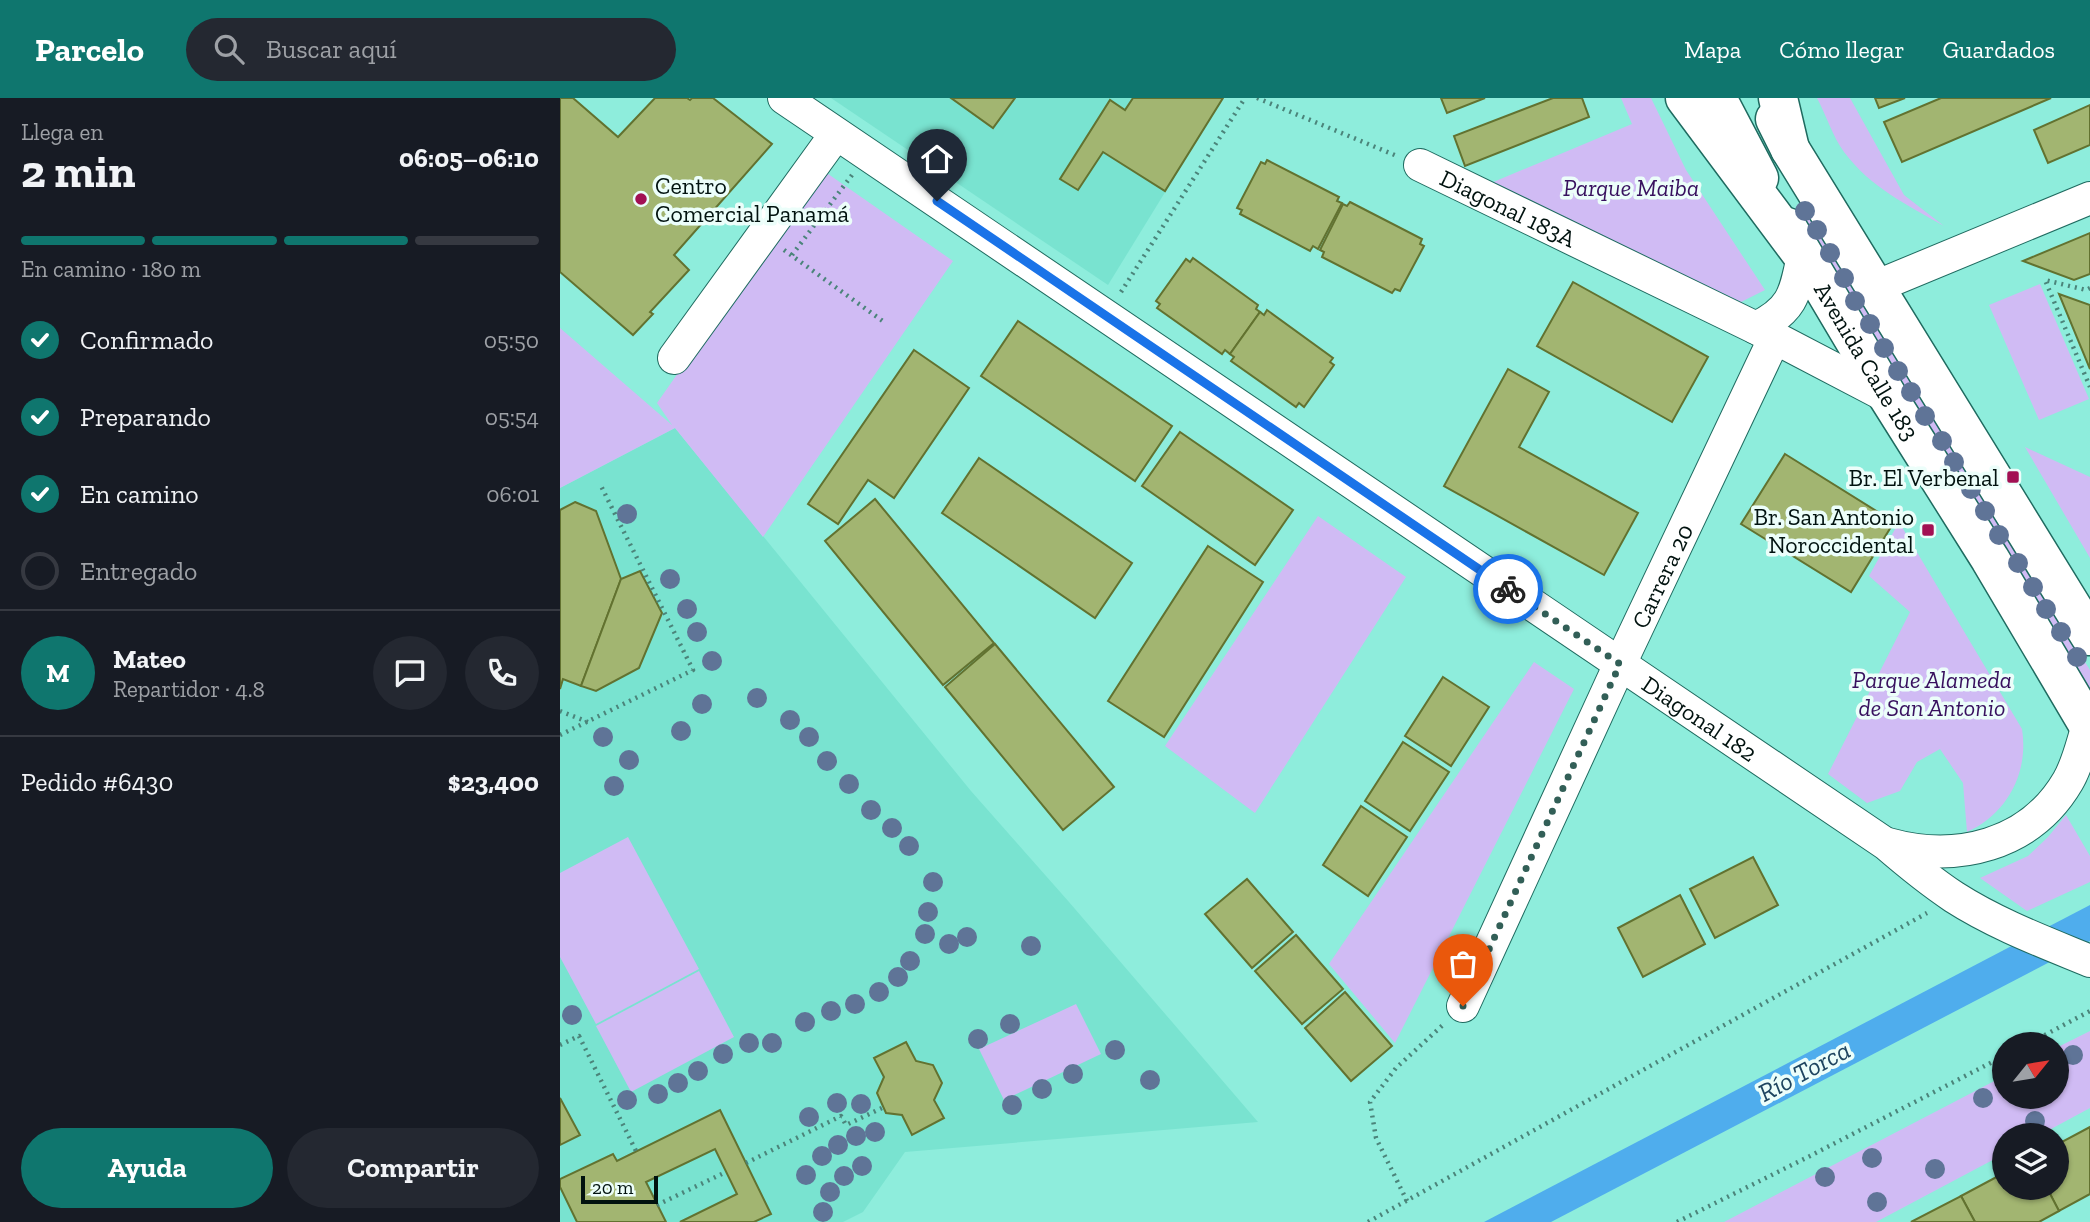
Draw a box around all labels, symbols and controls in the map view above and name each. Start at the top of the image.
search box [186,18,676,81]
text: Parcelo [35,30,144,69]
icon: search [210,30,248,68]
text: Buscar aquí [266,33,397,65]
text: Mapa [1684,35,1741,64]
text: Cómo llegar [1779,35,1905,64]
text: Guardados [1943,35,2055,64]
text: Llega en [21,118,103,146]
pin [907,129,967,201]
icon: home [918,140,956,178]
text: 06:05–06:10 [399,142,539,174]
text: 2 min [21,144,136,199]
street label: Diagonal 183A [1436,163,1581,253]
place label: Centro Comercial Panamá [655,171,849,228]
park label: Parque Maiba [1563,173,1699,202]
marker: Centro Comercial Panamá [633,191,649,207]
text: En camino · 180 m [21,255,201,283]
street label: Avenida Calle 183 [1809,277,1926,445]
icon: check [21,321,59,359]
text: Confirmado [80,324,213,356]
text: 05:50 [484,326,539,354]
icon: check [21,398,59,436]
text: Preparando [80,401,211,433]
text: 05:54 [485,403,539,431]
place label: Br. El Verbenal [1848,463,1999,492]
marker: Br. El Verbenal [2005,469,2021,485]
icon: check [21,475,59,513]
text: En camino [80,478,199,510]
text: 06:01 [486,480,539,508]
place label: Br. San Antonio Noroccidental [1754,502,1914,559]
street label: Carrera 20 [1625,519,1699,633]
marker: Br. San Antonio Noroccidental [1920,522,1936,538]
courier [1473,554,1543,624]
text: Entregado [80,555,197,587]
icon: bike [1489,570,1527,608]
button: chat [373,636,447,710]
button: phone [465,636,539,710]
text: Mateo [113,643,186,675]
text: M [46,657,70,689]
park label: Parque Alameda de San Antonio [1852,665,2012,722]
street label: Diagonal 182 [1637,669,1763,767]
text: Repartidor · 4.8 [113,675,265,703]
text: Pedido #6430 [21,766,174,798]
text: $23,400 [448,766,539,798]
pin [1433,934,1493,1006]
icon: bag [1444,945,1482,983]
north arrow [1992,1032,2068,1110]
map controls [1992,1032,2069,1200]
water label: Río Torca [1752,1033,1856,1109]
button: layers [1992,1123,2069,1200]
button: Ayuda [21,1128,273,1208]
button: Compartir [287,1128,539,1208]
scale bar [581,1173,658,1205]
text: 20 m [592,1176,633,1199]

